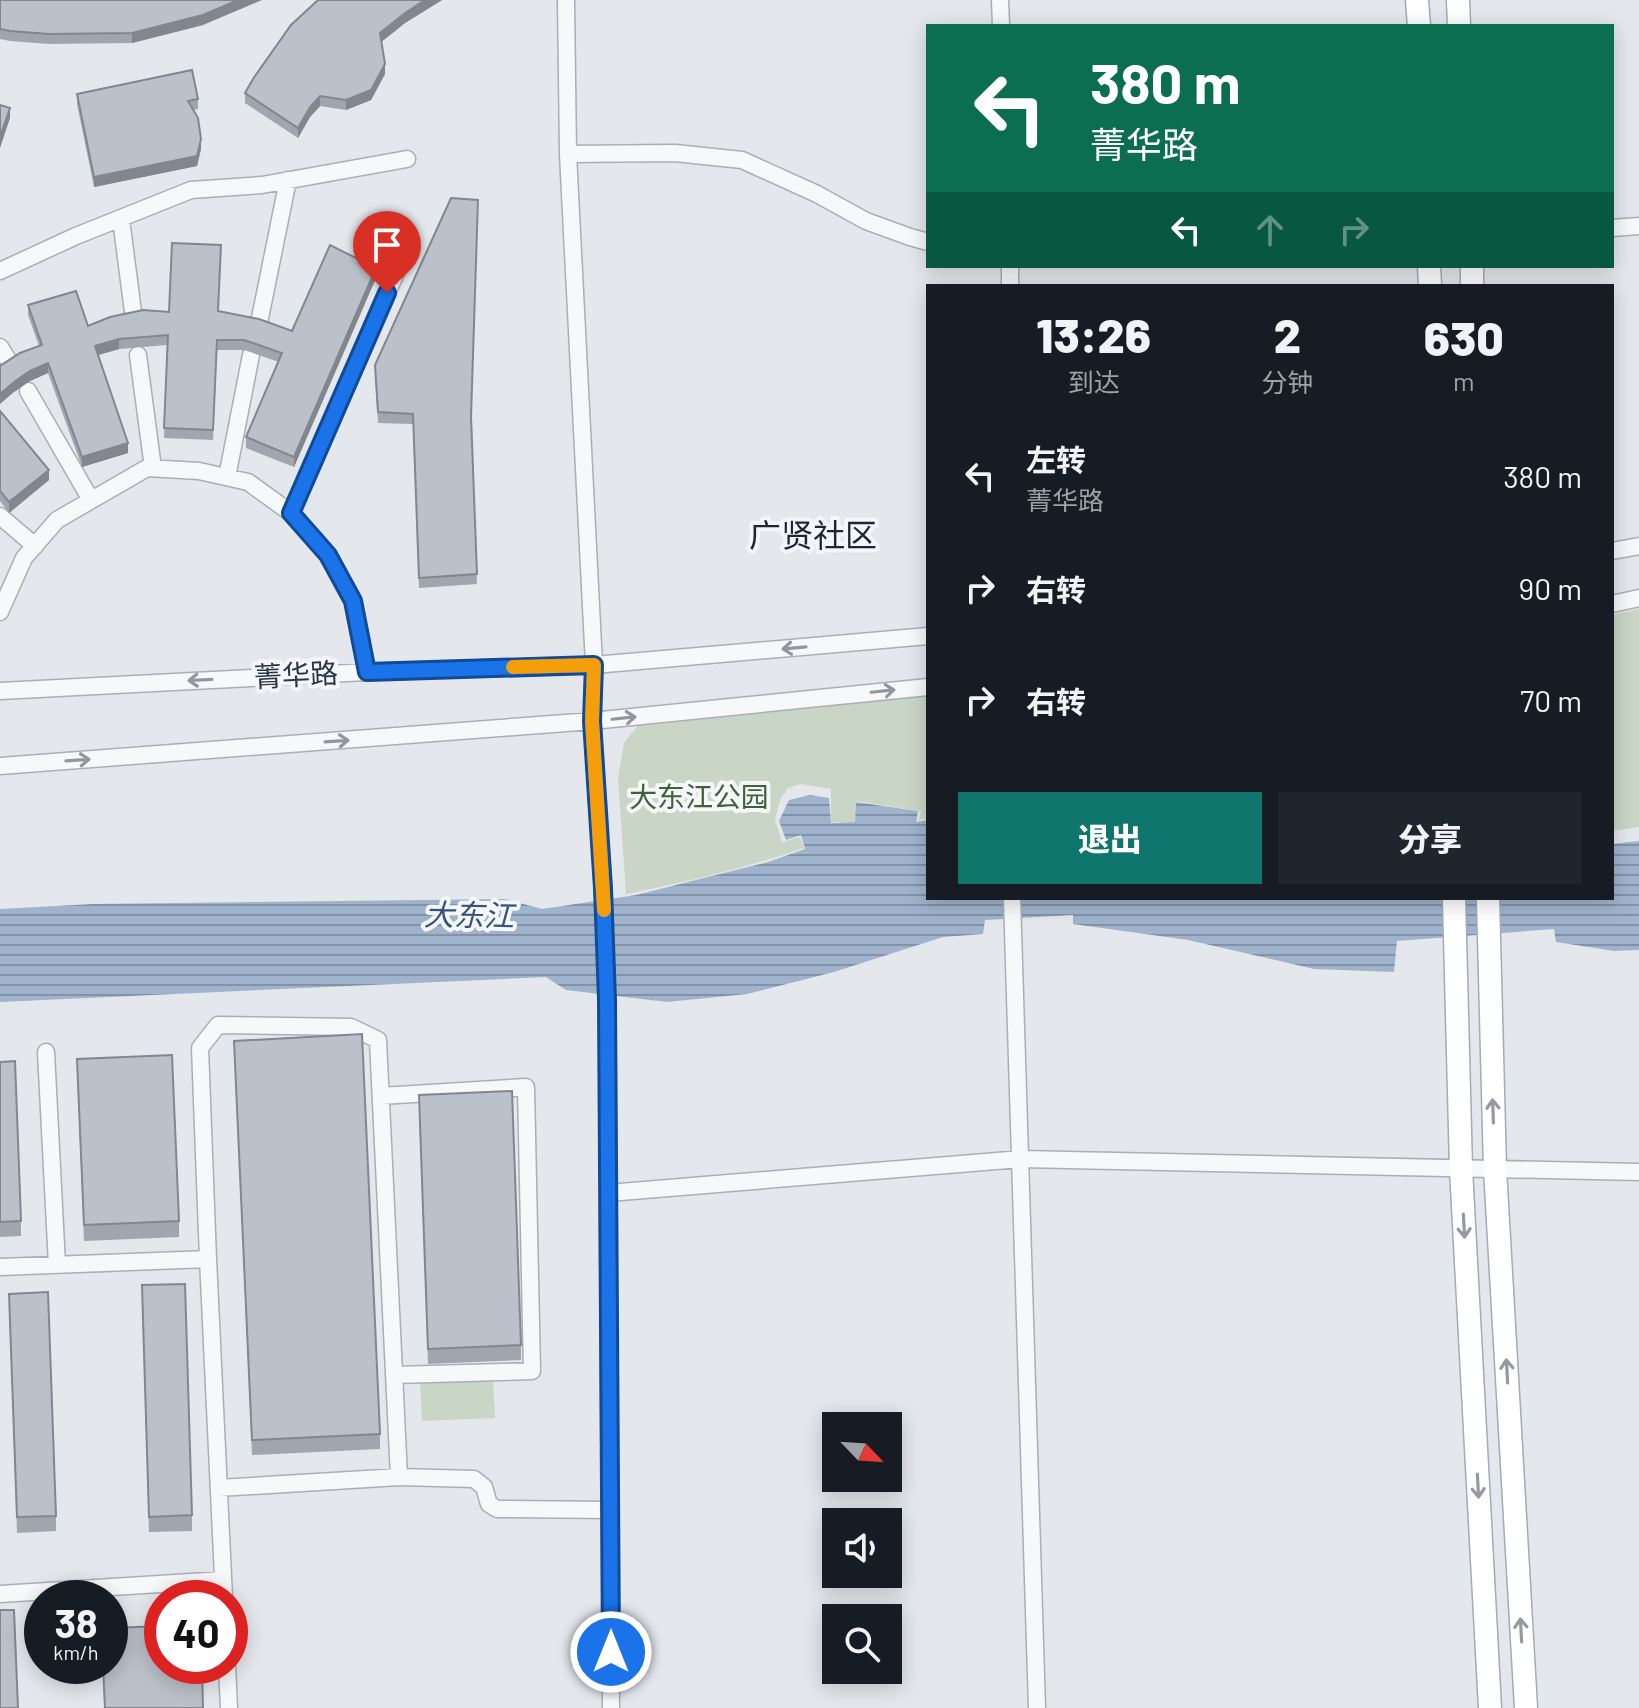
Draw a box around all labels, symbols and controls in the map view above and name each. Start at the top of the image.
text: 380 m [1090,48,1240,115]
icon: left [958,56,1062,160]
text: 菁华路 [1090,122,1198,165]
icon: left [1164,208,1208,252]
icon: ahead [1248,208,1292,252]
icon: right [1332,208,1376,252]
pin [353,211,421,293]
icon: arrive [365,223,409,267]
text: 13:26 [1036,305,1151,363]
text: 2 [1274,305,1301,363]
text: 630 [1424,308,1504,366]
text: m [1453,365,1474,396]
text: 到达 [1068,366,1120,397]
text: 分钟 [1261,366,1313,397]
text: 左转 [1026,441,1086,477]
icon: left [958,454,1002,498]
text: 380 m [1503,458,1582,494]
text: 菁华路 [1026,484,1104,515]
district label: 广贤社区 [749,515,877,553]
icon: right [958,566,1002,610]
text: 90 m [1519,570,1582,606]
text: 右转 [1026,571,1086,607]
one-way arrow [782,641,808,656]
street label: 菁华路 [253,655,339,693]
one-way arrow [187,673,214,688]
icon: right [958,678,1002,722]
text: 70 m [1520,682,1582,718]
text: 右转 [1026,683,1086,719]
one-way arrow [869,684,896,699]
one-way arrow [610,710,637,725]
one-way arrow [323,733,350,748]
one-way arrow [64,752,91,767]
park label: 大东江公园 [629,779,769,813]
button: 退出 [958,792,1262,884]
button: 分享 [1278,792,1582,884]
water label: 大东江 [424,895,517,933]
one-way arrow [1486,1098,1501,1125]
one-way arrow [1457,1212,1472,1239]
one-way arrow [1499,1358,1514,1385]
north arrow [822,1412,902,1492]
map controls [822,1412,902,1684]
one-way arrow [1471,1472,1486,1499]
button: sound [822,1508,902,1588]
speed limit sign: 40 [144,1580,248,1684]
text: 38 [54,1598,98,1646]
button: search [822,1604,902,1684]
position arrow [569,1610,653,1694]
one-way arrow [1514,1617,1529,1644]
text: km/h [53,1640,99,1664]

